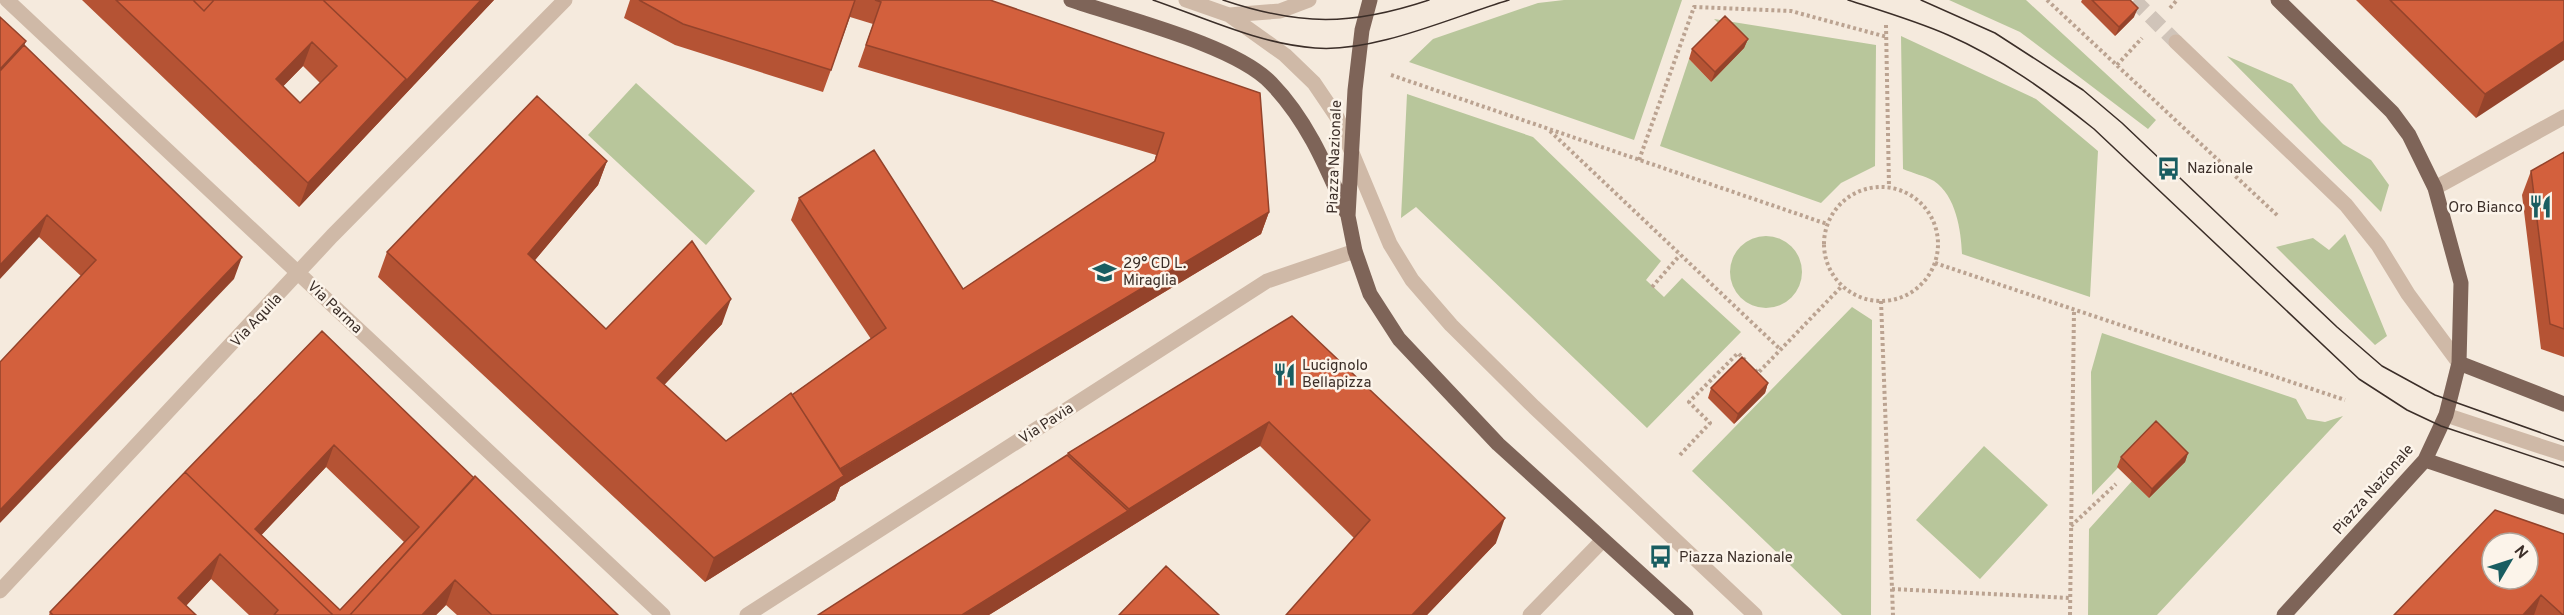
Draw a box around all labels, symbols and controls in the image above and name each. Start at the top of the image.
street label: Piazza Nazionale [1324,100,1347,214]
bus stop icon: Nazionale [2156,155,2182,181]
place label: Nazionale [2187,160,2253,179]
restaurant icon: Oro Bianco [2528,194,2554,220]
place label: Oro Bianco [2448,199,2523,218]
place label: 29° CD L. Miraglia [1123,255,1186,291]
school or university icon: 29° CD L. Miraglia [1092,259,1118,285]
street label: Via Parma [302,278,366,338]
street label: Via Aquila [227,290,287,352]
place label: Lucignolo Bellapizza [1302,357,1371,393]
restaurant icon: Lucignolo Bellapizza [1271,361,1297,387]
street label: Via Pavia [1016,400,1078,449]
street label: Piazza Nazionale [2330,441,2419,539]
north arrow [2480,531,2540,591]
text: N [2509,542,2531,564]
bus stop icon: Piazza Nazionale [1648,544,1674,570]
place label: Piazza Nazionale [1679,549,1793,568]

